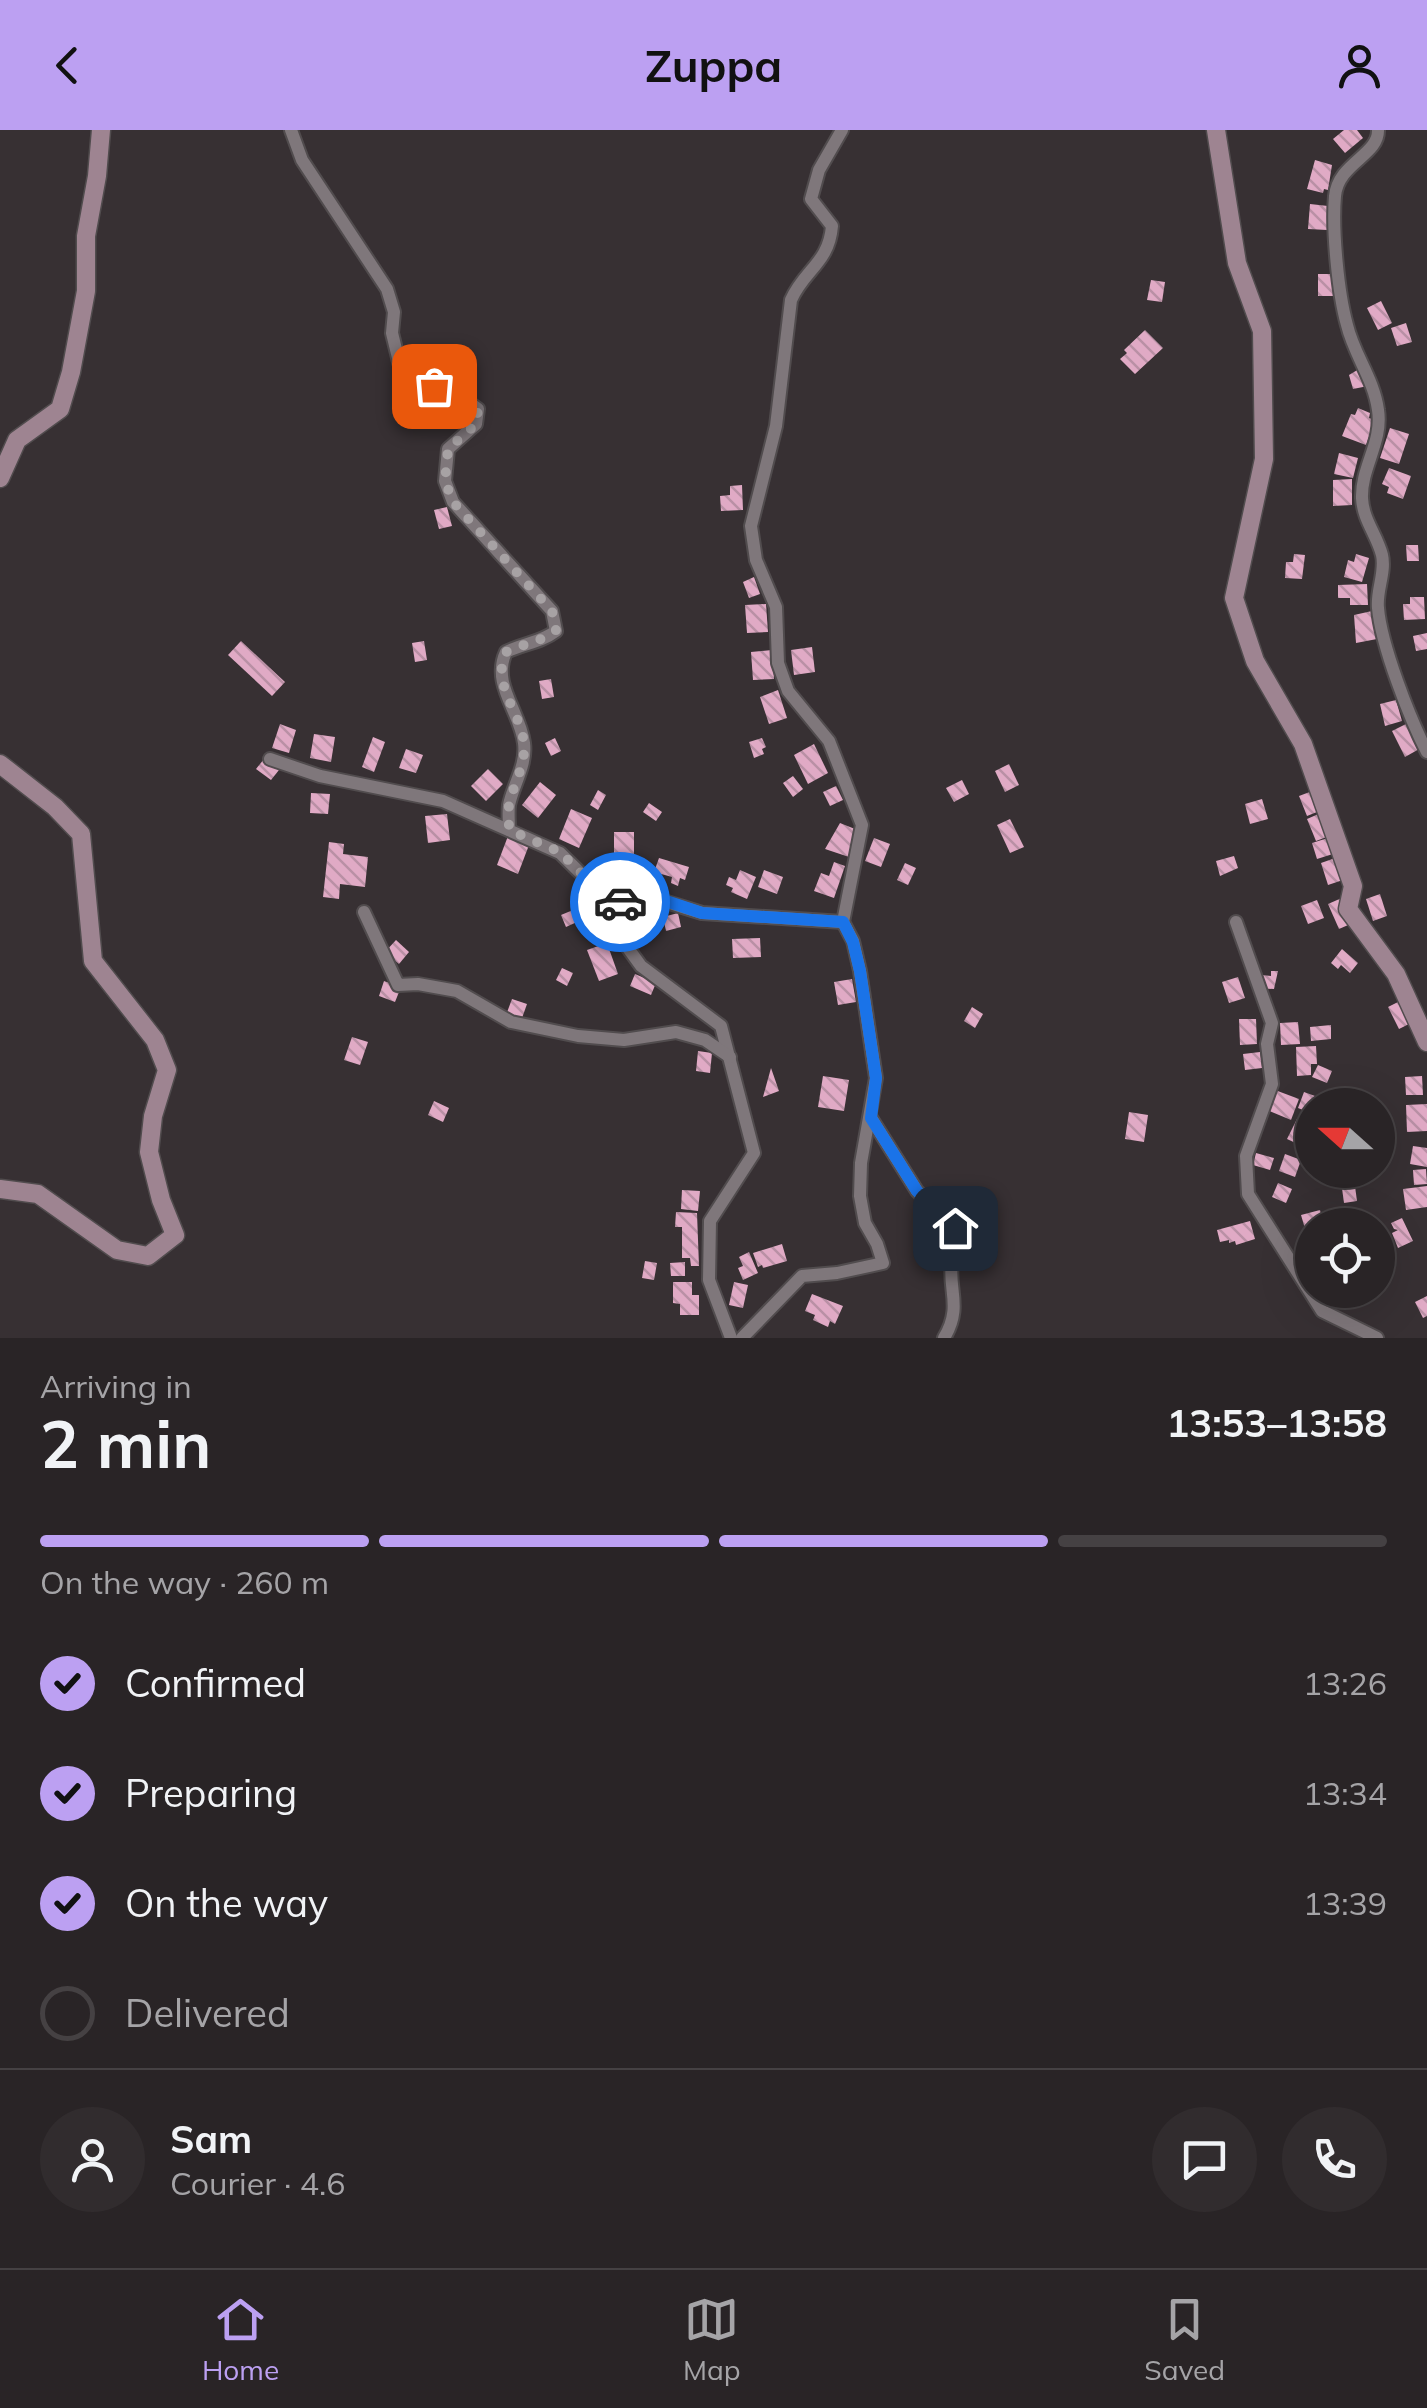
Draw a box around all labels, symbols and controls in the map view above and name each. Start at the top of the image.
text: Zuppa [645,37,782,93]
icon: back [40,38,95,93]
icon: person [1332,38,1387,93]
pin [392,344,477,429]
icon: bag [407,359,462,414]
courier [570,852,670,952]
icon: car [593,875,648,930]
north arrow [1295,1088,1395,1188]
map controls [1295,1088,1395,1308]
pin [913,1186,998,1271]
icon: home [928,1201,983,1256]
button: locate [1295,1208,1395,1308]
text: Arriving in [40,1366,192,1406]
text: 13:53–13:58 [1167,1399,1387,1447]
text: 2 min [40,1403,211,1484]
text: On the way · 260 m [40,1562,329,1602]
icon: check [40,1656,95,1711]
text: Confirmed [125,1659,306,1707]
text: 13:26 [1303,1663,1387,1703]
icon: check [40,1766,95,1821]
text: Preparing [125,1769,297,1817]
text: 13:34 [1303,1773,1387,1813]
icon: check [40,1876,95,1931]
text: On the way [125,1879,328,1927]
text: 13:39 [1303,1883,1387,1923]
text: Delivered [125,1989,290,2037]
button: person [40,2107,145,2212]
button: chat [1152,2107,1257,2212]
button: phone [1282,2107,1387,2212]
text: Sam [170,2115,252,2163]
text: Courier · 4.6 [170,2163,346,2203]
tab: Home [202,2292,279,2387]
tab: Map [683,2292,741,2387]
tab: Saved [1144,2292,1225,2387]

